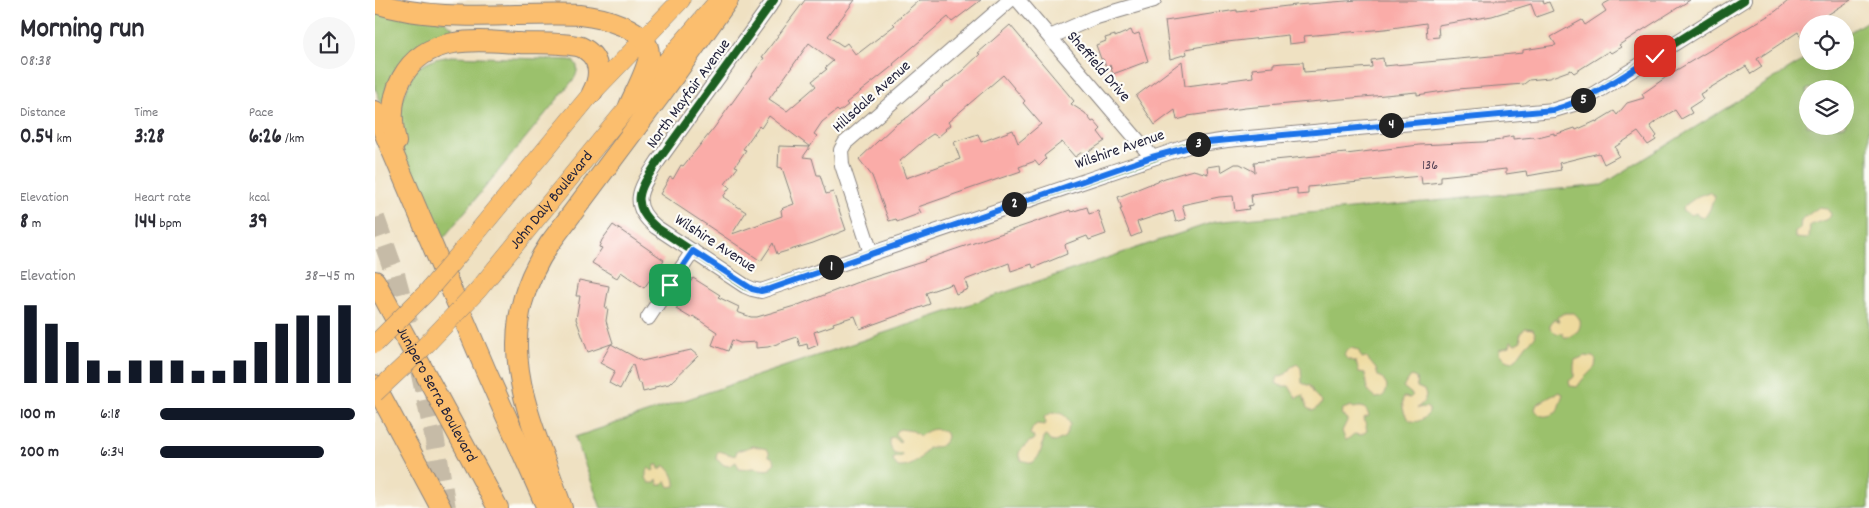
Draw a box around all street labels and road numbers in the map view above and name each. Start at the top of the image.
street label: Sheffield Drive [1061,26,1135,108]
street label: North Mayfair Avenue [641,34,737,154]
street label: Hillsdale Avenue [828,55,916,139]
street label: Wilshire Avenue [1072,124,1168,176]
street label: John Daly Boulevard [504,146,599,254]
street label: Wilshire Avenue [670,209,760,279]
street label: Junipero Serra Boulevard [390,322,483,467]

